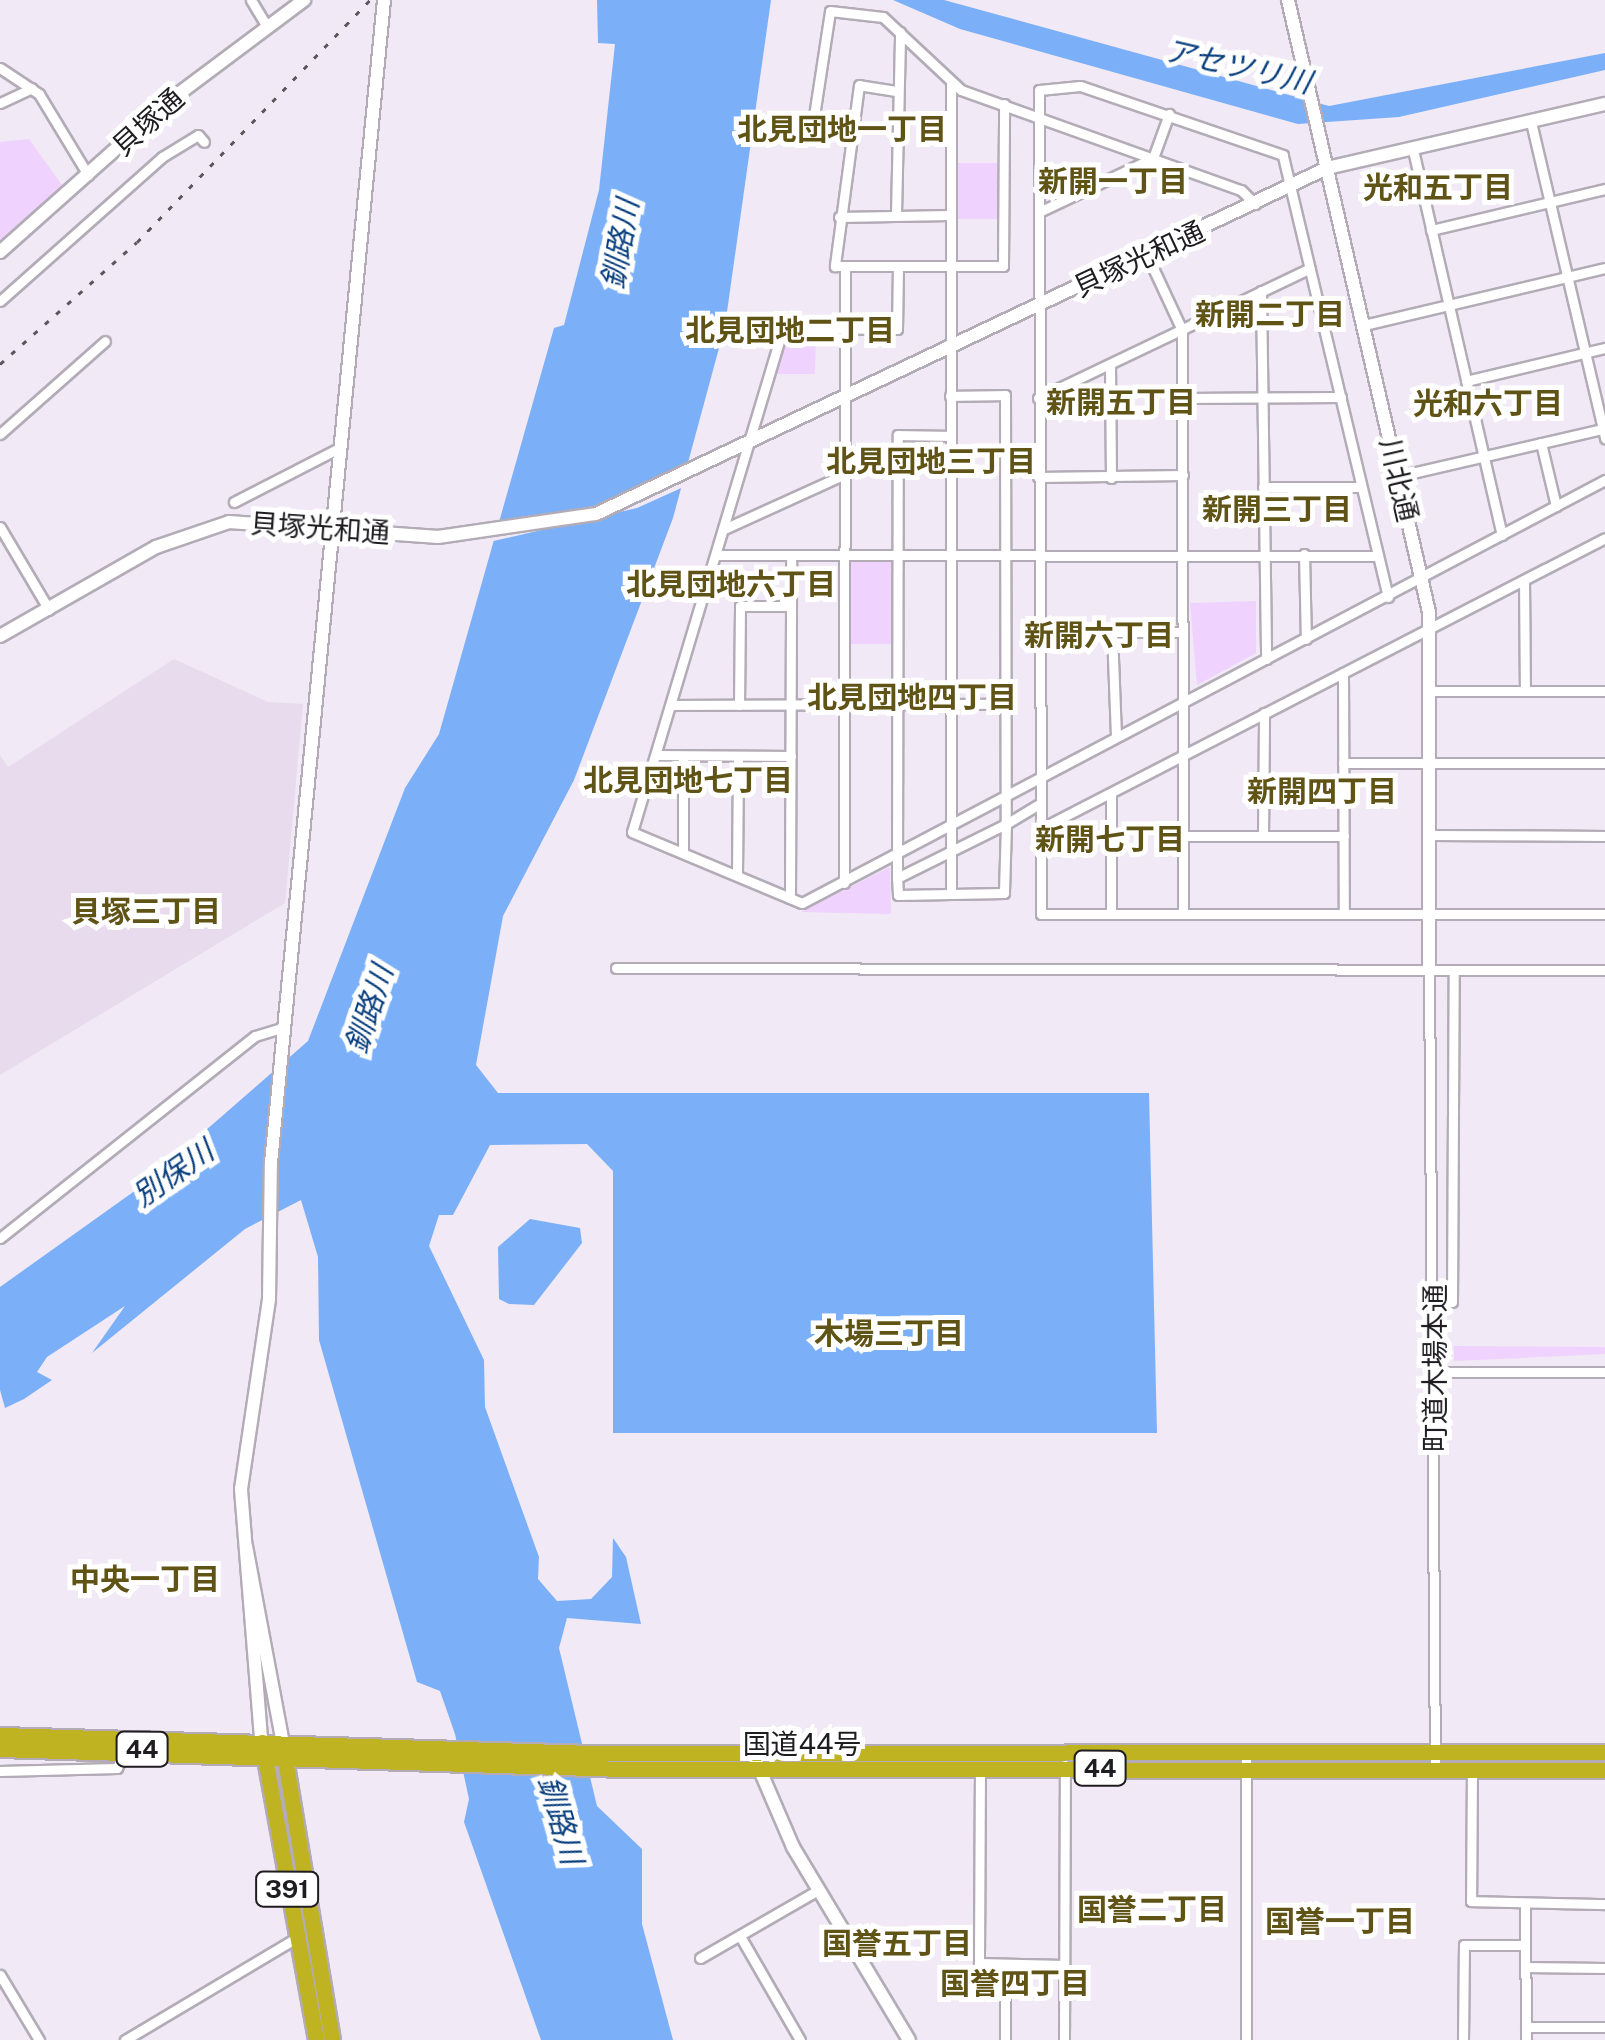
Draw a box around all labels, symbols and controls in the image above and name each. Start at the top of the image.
water label: アセツリ川 [1161,32,1315,100]
street label: 貝塚通 [106,81,190,163]
district label: 北見団地一丁目 [737,111,947,147]
district label: 新開一丁目 [1038,163,1188,199]
district label: 光和五丁目 [1363,169,1513,205]
water label: 釧路川 [594,197,646,291]
street label: 貝塚光和通 [1068,214,1210,304]
district label: 新開二丁目 [1195,296,1345,332]
district label: 北見団地二丁目 [685,312,895,348]
district label: 新開五丁目 [1046,384,1196,420]
district label: 光和六丁目 [1413,385,1563,421]
street label: 川北通 [1373,435,1425,525]
district label: 北見団地三丁目 [826,443,1036,479]
district label: 新開三丁目 [1202,491,1352,527]
street label: 貝塚光和通 [249,506,391,550]
district label: 北見団地六丁目 [626,566,836,602]
district label: 新開六丁目 [1024,617,1174,653]
district label: 北見団地四丁目 [807,679,1017,715]
district label: 北見団地七丁目 [583,762,793,798]
district label: 新開四丁目 [1247,773,1397,809]
district label: 新開七丁目 [1035,821,1185,857]
district label: 貝塚三丁目 [71,893,221,929]
water label: 釧路川 [338,961,400,1057]
water label: 別保川 [126,1132,220,1214]
street label: 町道木場本通 [1418,1284,1452,1452]
district label: 木場三丁目 [814,1315,964,1351]
district label: 中央一丁目 [70,1561,220,1597]
street label: 国道44号 [742,1727,862,1761]
road number: 44 [114,1729,170,1769]
road number: 44 [1072,1748,1128,1788]
water label: 釧路川 [531,1772,591,1868]
road number: 391 [254,1869,320,1909]
district label: 国誉二丁目 [1077,1891,1227,1927]
district label: 国誉一丁目 [1265,1903,1415,1939]
district label: 国誉五丁目 [822,1925,972,1961]
district label: 国誉四丁目 [940,1965,1090,2001]

